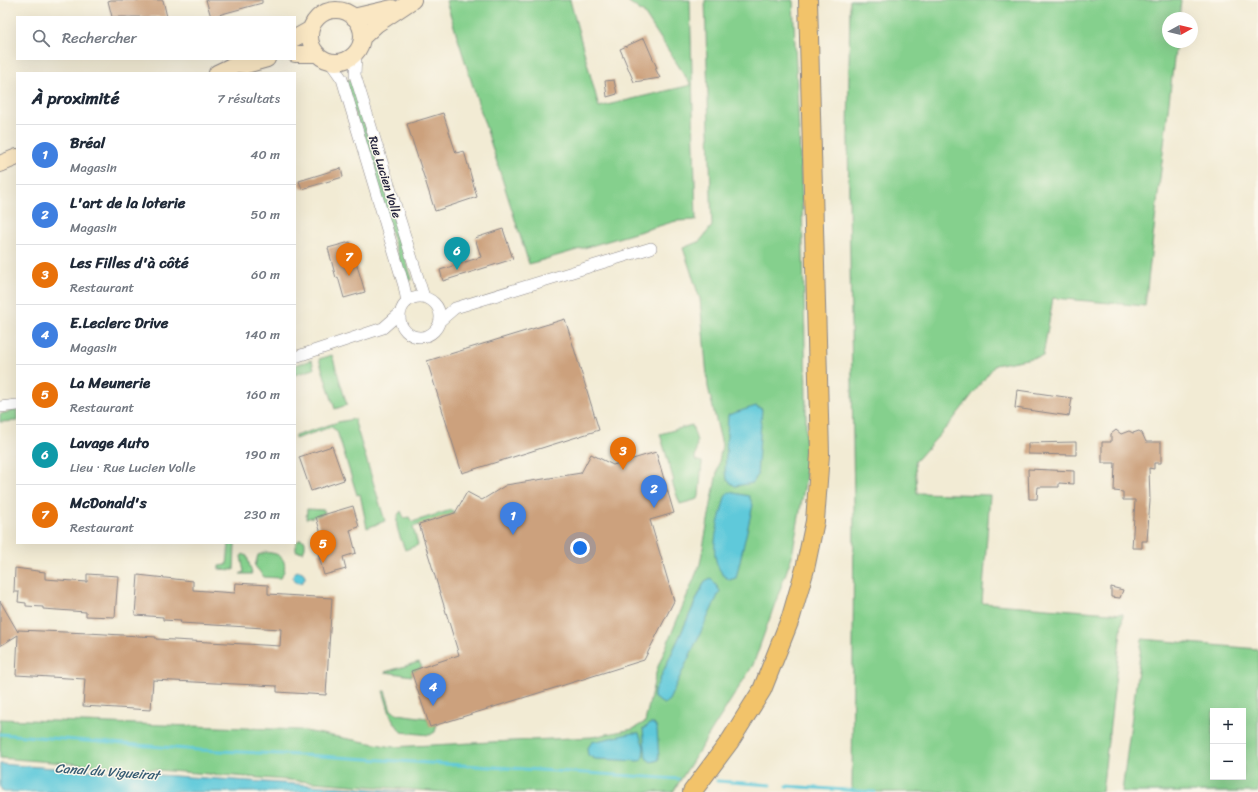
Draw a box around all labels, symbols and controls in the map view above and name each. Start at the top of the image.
north arrow [1162,12,1198,48]
search box [16,16,296,60]
text: Rechercher [62,25,137,51]
icon: search [30,27,52,49]
text: À proximité [32,83,119,113]
text: 7 résultats [217,87,280,110]
text: Bréal [70,130,105,156]
street label: Rue Lucien Volle [362,133,408,221]
text: 1 [42,143,48,166]
text: 40 m [250,143,280,166]
text: Magasin [70,156,117,179]
text: L'art de la loterie [70,190,186,216]
text: 2 [41,203,49,226]
text: 50 m [250,203,280,226]
text: Magasin [70,216,117,239]
pin: 6 [444,237,470,270]
pin: 7 [336,243,362,276]
text: Les Filles d'à côté [70,250,189,276]
text: 3 [41,263,49,286]
text: 60 m [251,263,280,286]
text: Restaurant [70,276,134,299]
text: E.Leclerc Drive [70,310,168,336]
text: 4 [41,323,49,346]
text: 140 m [245,323,280,346]
text: Magasin [70,336,117,359]
text: La Meunerie [70,370,150,396]
text: 5 [41,383,49,406]
text: 160 m [245,383,280,406]
text: Restaurant [70,396,134,419]
text: Lavage Auto [70,430,149,456]
pin: 3 [610,437,636,470]
text: 6 [41,443,49,466]
text: 190 m [245,443,280,466]
text: Lieu · Rue Lucien Volle [70,456,196,479]
pin: 2 [641,475,667,508]
text: McDonald's [70,490,147,516]
pin: 1 [500,502,526,535]
text: 7 [41,503,49,526]
text: 230 m [244,503,280,526]
text: Restaurant [70,516,134,539]
pin: 5 [310,530,336,563]
your location [570,538,590,558]
pin: 4 [420,673,446,706]
map controls [1210,708,1246,780]
button: + [1210,708,1246,744]
button: − [1210,744,1246,780]
water label: Canal du Vigueirat [54,756,163,787]

